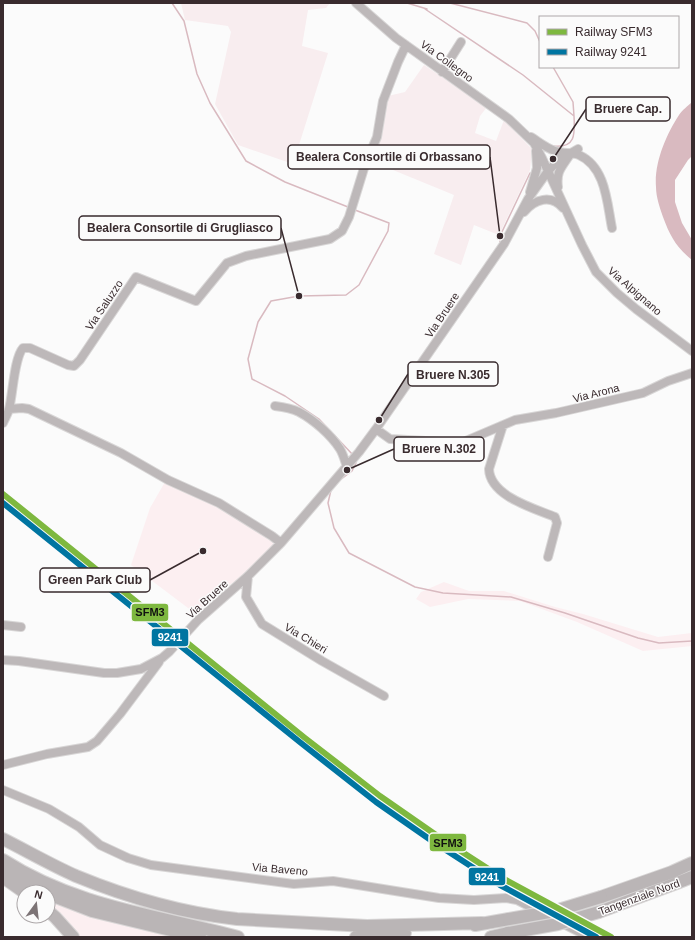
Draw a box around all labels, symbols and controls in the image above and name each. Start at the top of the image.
legend [539,16,679,68]
text: Railway SFM3 [575,25,653,39]
street label: Via Collegno [418,38,476,84]
text: Railway 9241 [575,45,647,59]
callout: Bruere Cap. [586,97,670,121]
text: Bruere Cap. [594,102,662,116]
callout: Bealera Consortile di Orbassano [288,145,490,169]
text: Bealera Consortile di Orbassano [296,150,482,164]
callout: Bealera Consortile di Grugliasco [79,216,281,240]
text: Bealera Consortile di Grugliasco [87,221,273,235]
street label: Via Alpignano [606,264,664,318]
street label: Via Saluzzo [83,278,125,332]
street label: Via Bruere [423,290,461,340]
callout: Bruere N.305 [408,362,498,386]
text: Bruere N.305 [416,368,490,382]
street label: Via Arona [571,381,621,405]
callout: Bruere N.302 [394,437,484,461]
text: Bruere N.302 [402,442,476,456]
callout: Green Park Club [40,568,150,592]
text: Green Park Club [48,573,142,587]
street label: Via Bruere [184,577,230,621]
line badge: SFM3 [131,603,169,622]
text: SFM3 [135,606,165,618]
street label: Via Chieri [283,621,329,655]
line badge: 9241 [151,628,189,647]
text: 9241 [158,631,182,643]
line badge: SFM3 [429,833,467,852]
text: SFM3 [433,837,463,849]
street label: Via Baveno [252,861,308,877]
line badge: 9241 [468,867,506,886]
text: 9241 [475,871,499,883]
street label: Tangenziale Nord [597,877,681,917]
north arrow [16,884,56,924]
text: N [33,888,44,901]

